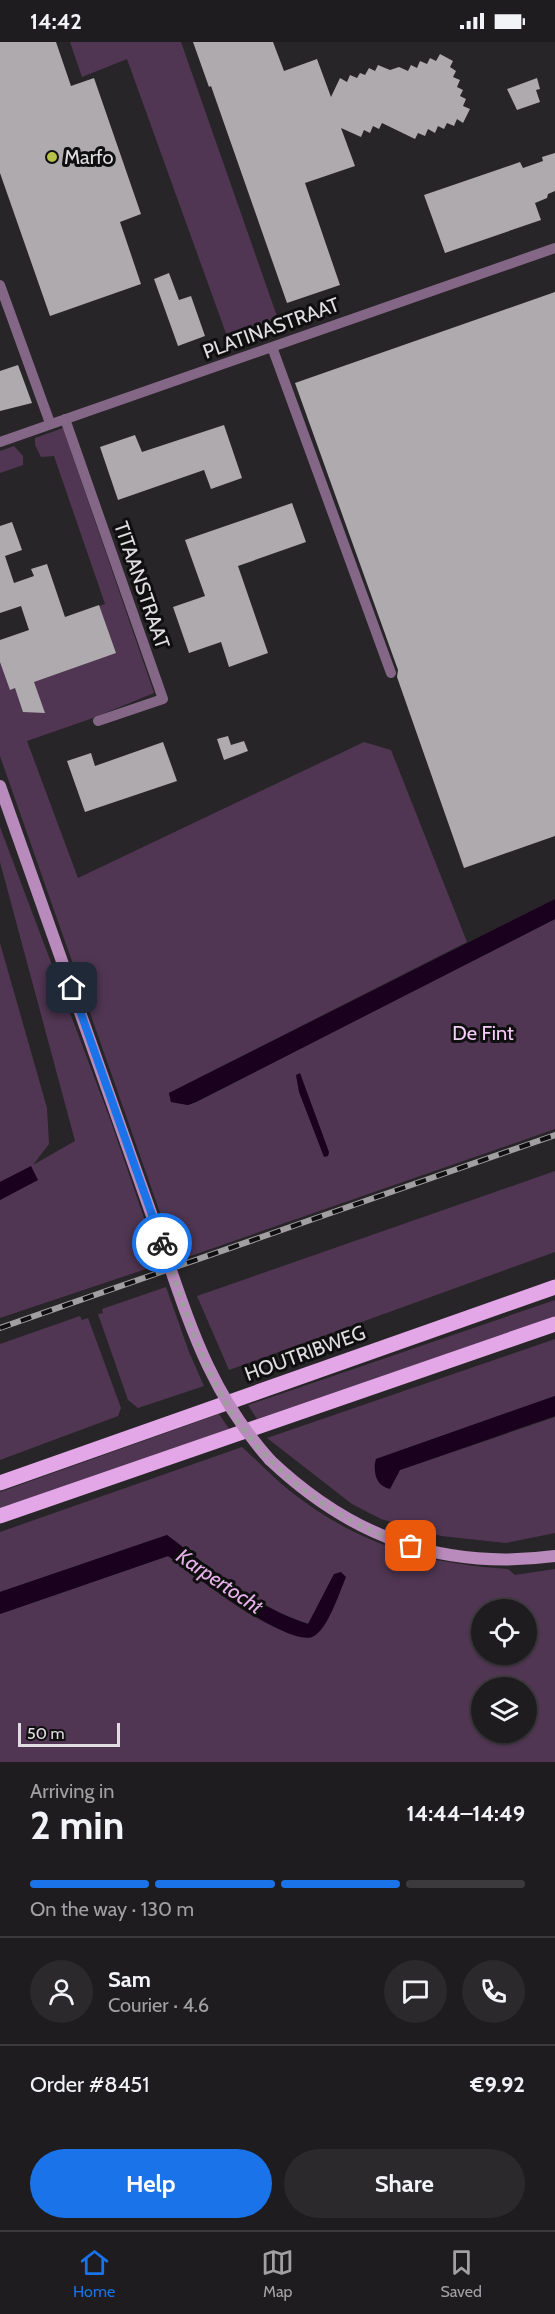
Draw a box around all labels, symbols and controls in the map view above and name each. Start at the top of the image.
text: 14:42 [30,8,82,35]
place label: Marfo [64,145,113,169]
marker: Marfo [45,150,59,164]
street label: PLATINASTRAAT [199,292,343,364]
street label: TITAANSTRAAT [109,518,175,652]
pin [46,962,97,1013]
icon: home [55,971,88,1004]
park label: De Fint [452,1021,514,1045]
courier [132,1213,192,1273]
icon: bike [146,1227,179,1260]
street label: HOUTRIBWEG [241,1320,369,1386]
pin [385,1520,436,1571]
icon: bag [394,1529,427,1562]
water label: Karpertocht [172,1543,269,1619]
map controls [471,1599,537,1743]
button: locate [471,1599,537,1665]
button: layers [471,1677,537,1743]
scale bar [18,1720,120,1748]
text: 50 m [27,1724,64,1743]
text: Arriving in [30,1779,114,1803]
text: 14:44–14:49 [406,1800,525,1827]
text: 2 min [30,1801,124,1849]
text: On the way · 130 m [30,1897,194,1921]
button: person [30,1960,93,2023]
button: chat [384,1960,447,2023]
button: phone [462,1960,525,2023]
text: Sam [108,1966,151,1993]
text: Courier · 4.6 [108,1993,209,2017]
text: Order #8451 [30,2071,149,2098]
text: €9.92 [470,2071,525,2098]
button: Help [30,2149,272,2218]
button: Share [284,2149,525,2218]
tab: Home [73,2246,115,2301]
tab: Map [261,2246,294,2301]
tab: Saved [440,2246,482,2301]

